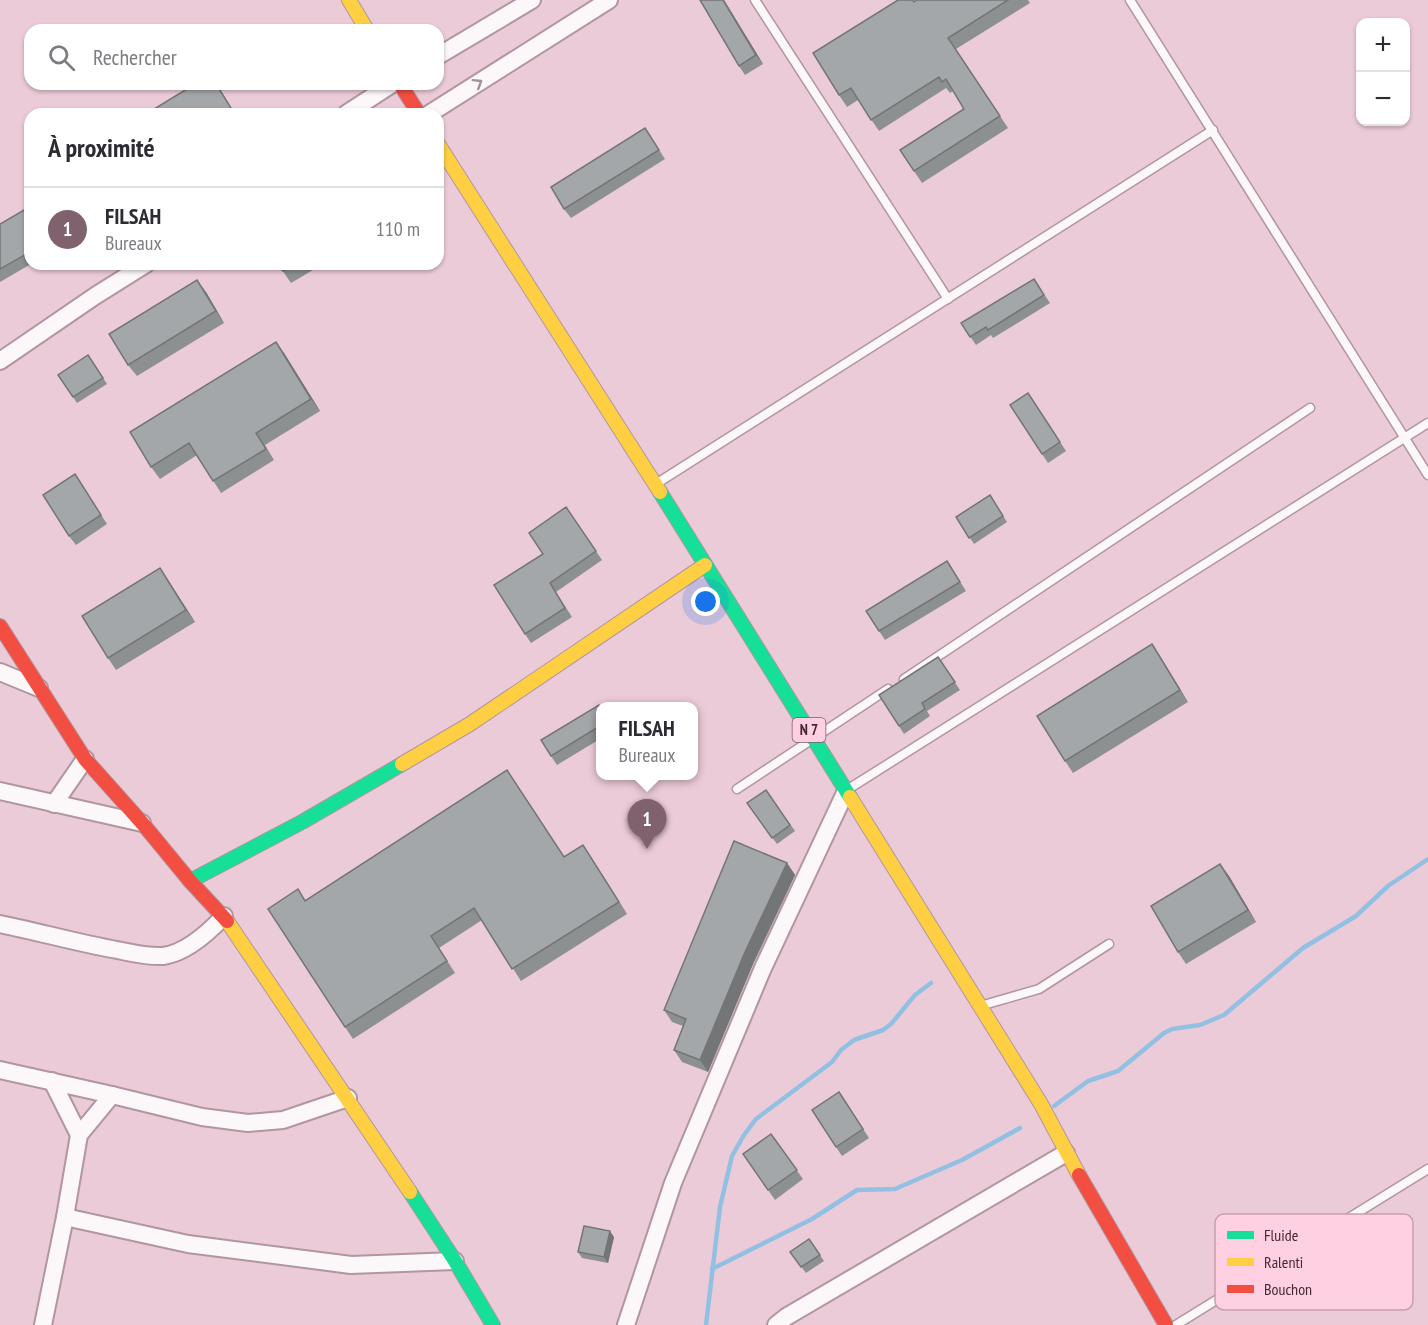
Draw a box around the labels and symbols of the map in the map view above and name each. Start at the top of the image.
one-way arrow [472,78,482,90]
your location [691,587,720,616]
road number: N 7 [792,718,826,742]
pin: 1 [628,800,666,849]
legend [1215,1214,1413,1310]
text: Fluide [1264,1225,1298,1245]
text: Ralenti [1264,1252,1303,1272]
text: Bouchon [1264,1279,1312,1299]

